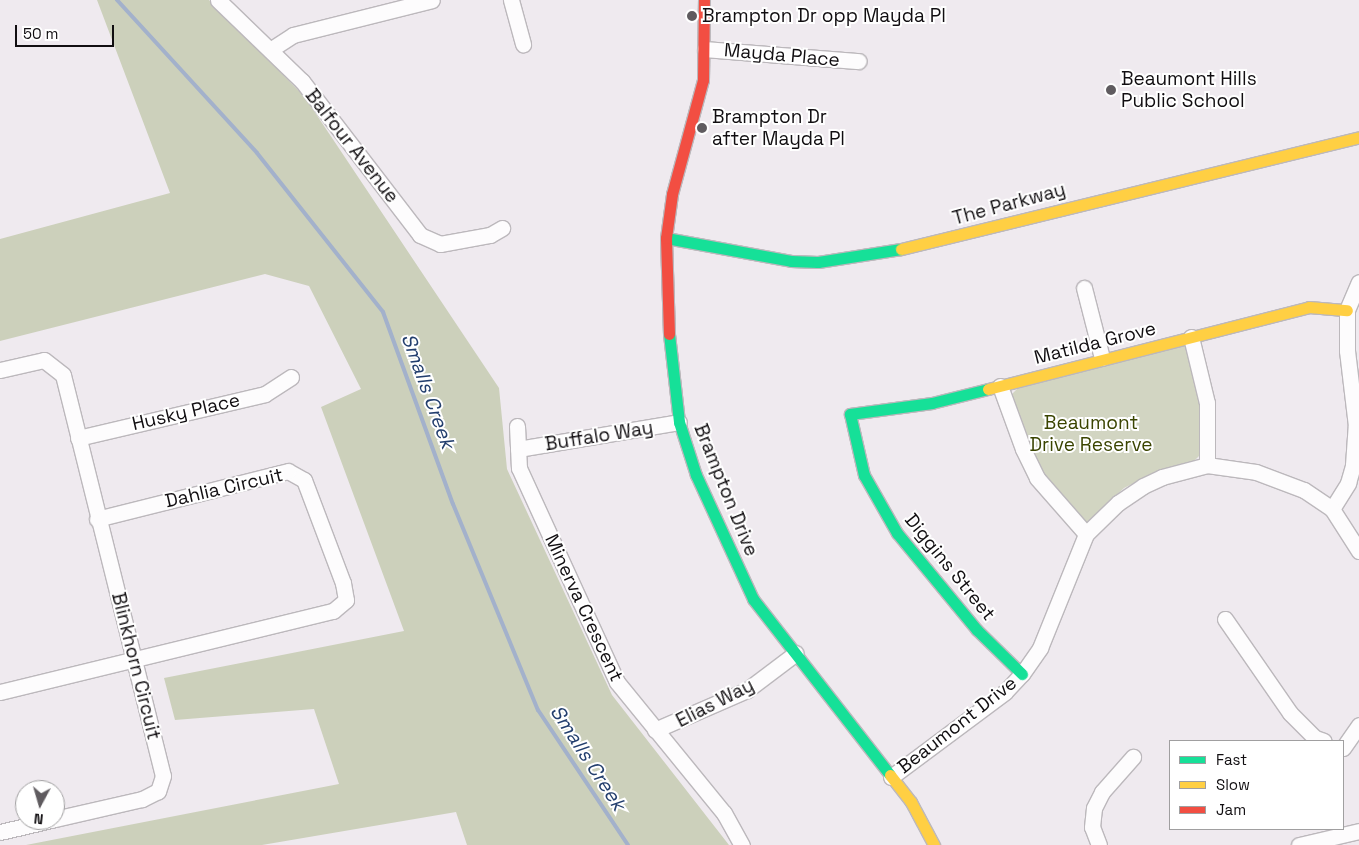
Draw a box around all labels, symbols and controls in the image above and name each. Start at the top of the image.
place label: Brampton Dr opp Mayda Pl [702,5,946,27]
marker: Brampton Dr opp Mayda Pl [686,10,698,22]
scale bar [18,15,116,47]
text: 50 m [23,24,58,43]
street label: Mayda Place [723,39,841,71]
place label: Beaumont Hills Public School [1121,68,1257,112]
street label: Balfour Avenue [300,84,404,208]
marker: Beaumont Hills Public School [1105,84,1117,96]
place label: Brampton Dr after Mayda Pl [712,106,845,150]
marker: Brampton Dr after Mayda Pl [696,122,708,134]
street label: The Parkway [950,178,1068,230]
street label: Matilda Grove [1032,317,1158,369]
water label: Smalls Creek [396,330,460,452]
street label: Husky Place [130,388,242,436]
park label: Beaumont Drive Reserve [1029,412,1153,456]
street label: Buffalo Way [543,416,655,456]
street label: Brampton Drive [689,420,763,560]
street label: Dahlia Circuit [163,463,285,513]
street label: Diggins Street [900,509,1000,625]
street label: Minerva Crescent [540,531,628,685]
street label: Blinkhorn Circuit [107,590,165,742]
street label: Beaumont Drive [893,671,1021,779]
street label: Elias Way [672,674,758,732]
water label: Smalls Creek [545,701,631,815]
legend [1169,740,1344,830]
text: Fast [1216,750,1247,769]
text: Slow [1216,775,1250,794]
north arrow [15,780,65,830]
text: Jam [1216,800,1246,819]
text: N [33,809,44,828]

